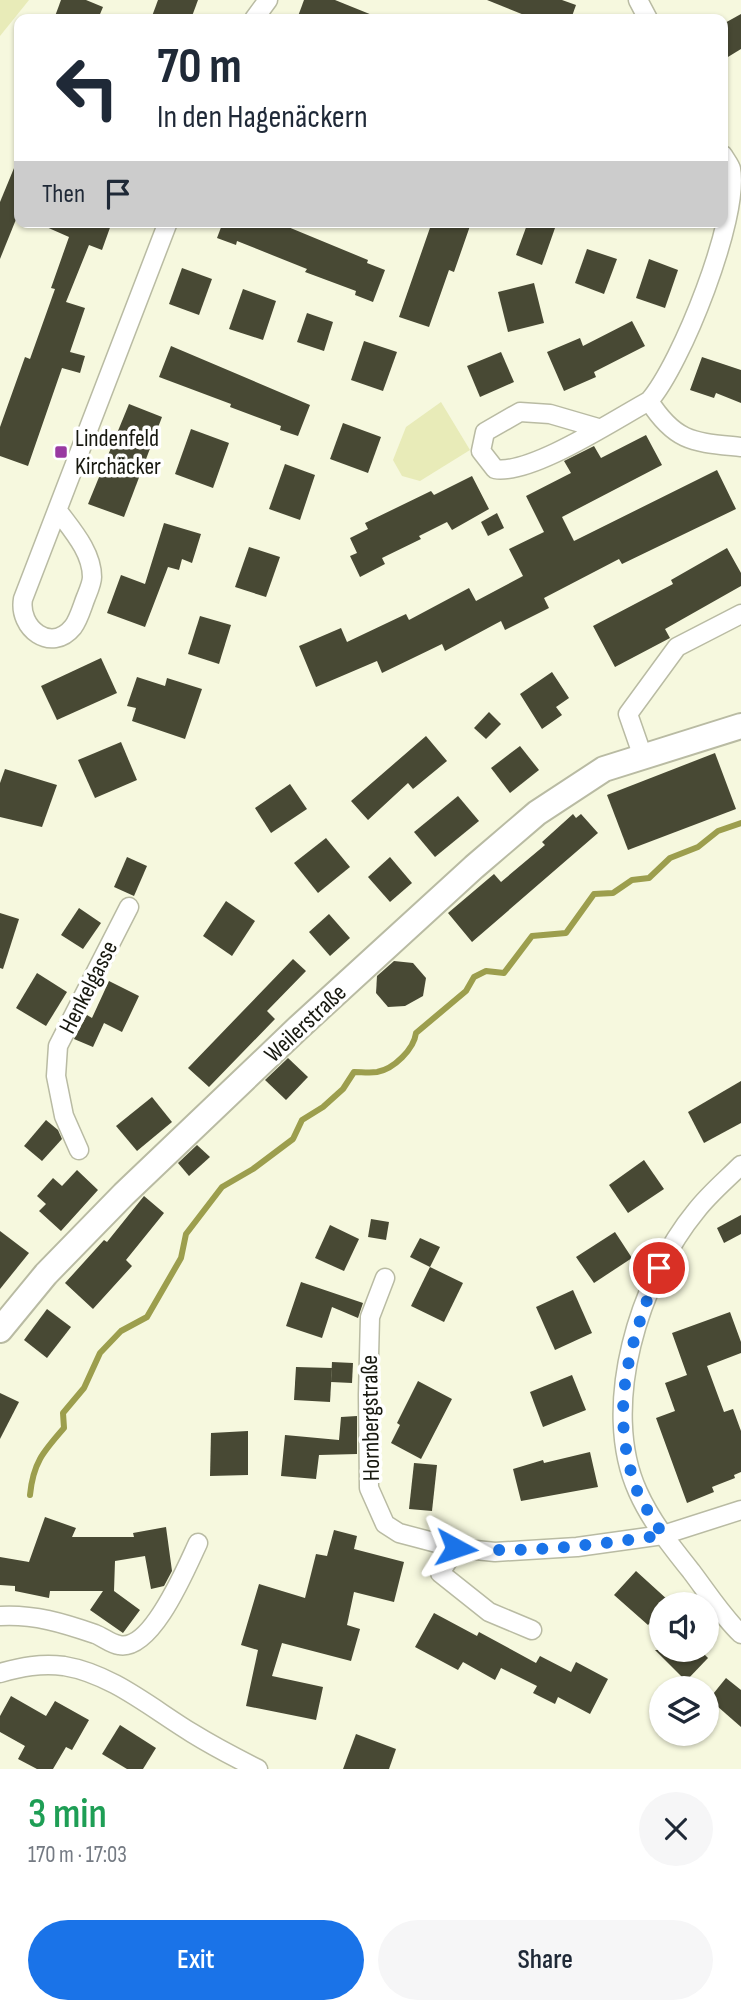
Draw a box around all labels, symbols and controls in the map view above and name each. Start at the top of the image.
text: 70 m [157,38,242,97]
icon: left [42,42,133,133]
text: In den Hagenäckern [157,98,368,137]
icon: arrive [99,175,137,213]
text: Then [42,179,85,210]
place label: Lindenfeld Kirchäcker [75,424,161,481]
marker: Lindenfeld Kirchäcker [53,444,69,460]
street label: Henkelgasse [53,936,124,1038]
street label: Weilerstraße [258,978,352,1069]
pin [629,1238,689,1298]
icon: arrive [640,1249,678,1287]
street label: Hornbergstraße [355,1355,386,1481]
position arrow [419,1511,493,1585]
map controls [649,1592,719,1746]
button: sound [649,1592,719,1662]
button: layers [649,1676,719,1746]
text: 3 min [28,1789,107,1840]
button: close [639,1792,713,1866]
text: 170 m · 17:03 [28,1841,127,1869]
button: Exit [28,1920,364,2000]
button: Share [378,1920,713,2000]

